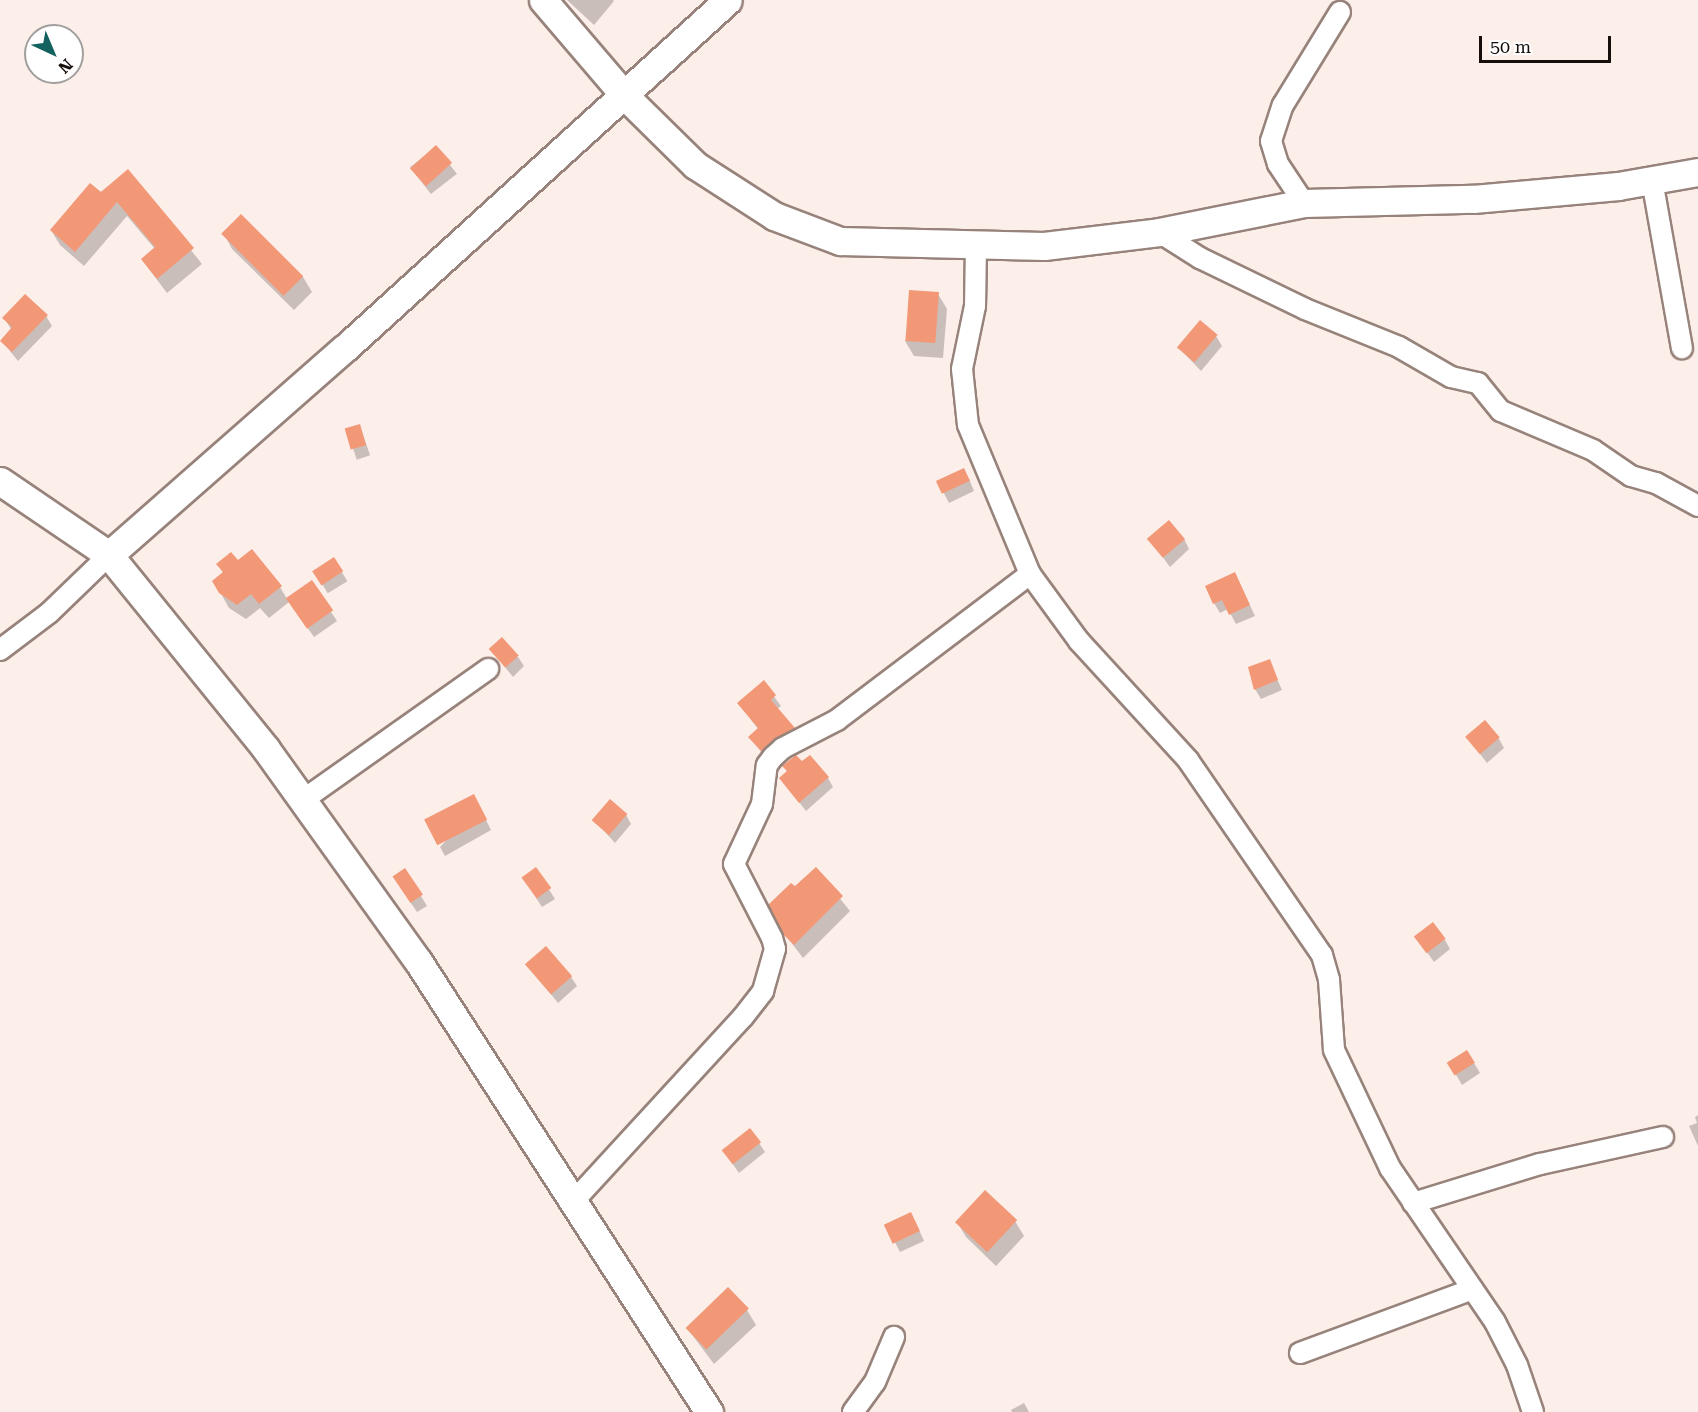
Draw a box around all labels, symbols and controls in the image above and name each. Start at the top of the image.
north arrow [24,24,84,84]
scale bar [1482,24,1614,62]
text: 50 m [1490,36,1531,57]
text: N [54,55,77,77]

